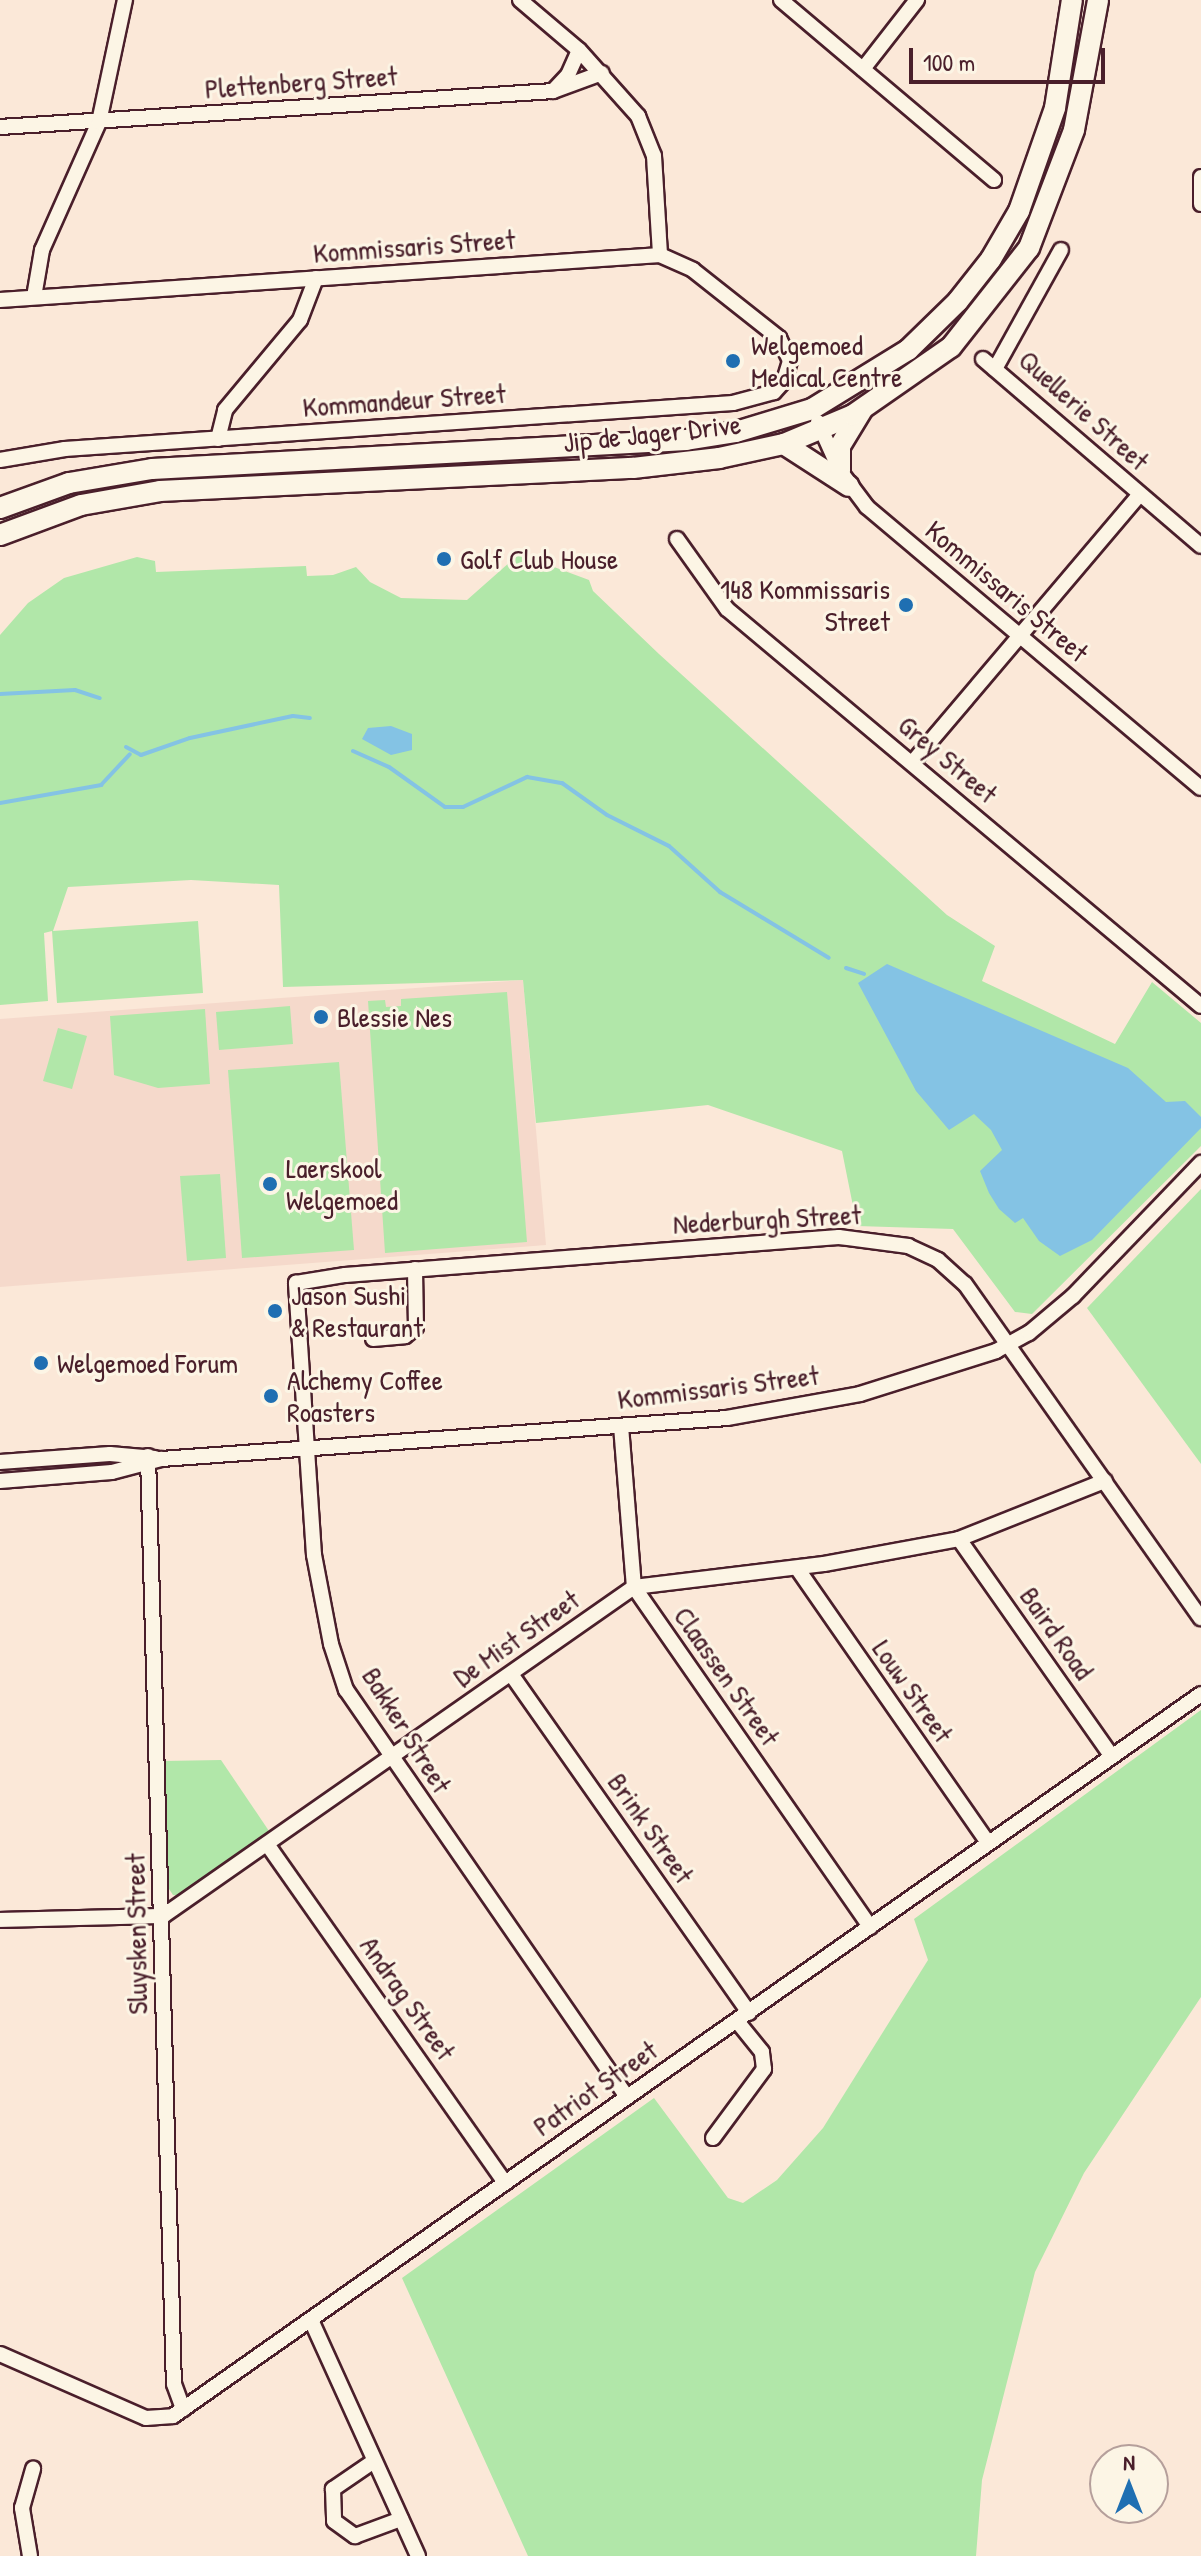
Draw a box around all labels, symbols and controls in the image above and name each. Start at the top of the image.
scale bar [913,32,1109,82]
text: 100 m [923,46,975,78]
street label: Plettenberg Street [204,59,398,105]
street label: Kommissaris Street [312,222,516,270]
place label: Welgemoed Medical Centre [751,328,902,394]
street label: Quellerie Street [1012,343,1156,477]
marker: Welgemoed Medical Centre [722,350,744,372]
street label: Kommandeur Street [301,376,507,424]
street label: Jip de Jager Drive [562,407,742,459]
street label: Kommissaris Street [919,513,1095,669]
place label: Golf Club House [460,542,618,576]
marker: Golf Club House [435,550,453,568]
place label: 148 Kommissaris Street [720,572,890,638]
marker: 148 Kommissaris Street [897,596,915,614]
street label: Grey Street [892,708,1004,810]
place label: Blessie Nes [337,1000,452,1034]
marker: Blessie Nes [312,1008,330,1026]
place label: Laerskool Welgemoed [286,1151,398,1217]
marker: Laerskool Welgemoed [261,1175,279,1193]
street label: Nederburgh Street [672,1197,862,1241]
place label: Jason Sushi & Restaurant [291,1278,423,1344]
marker: Jason Sushi & Restaurant [266,1302,284,1320]
place label: Welgemoed Forum [57,1346,238,1380]
marker: Welgemoed Forum [32,1354,50,1372]
street label: Kommissaris Street [616,1358,820,1416]
place label: Alchemy Coffee Roasters [287,1363,443,1429]
marker: Alchemy Coffee Roasters [262,1387,280,1405]
street label: Baird Road [1013,1580,1101,1686]
street label: De Mist Street [447,1582,585,1694]
street label: Claassen Street [667,1600,787,1752]
street label: Louw Street [866,1633,960,1749]
street label: Bakker Street [355,1661,459,1799]
street label: Brink Street [601,1766,701,1890]
street label: Sluysken Street [118,1853,154,2015]
street label: Andrag Street [353,1930,463,2066]
street label: Patriot Street [527,2033,663,2143]
north arrow [1089,2444,1169,2524]
text: N [1123,2447,1135,2477]

